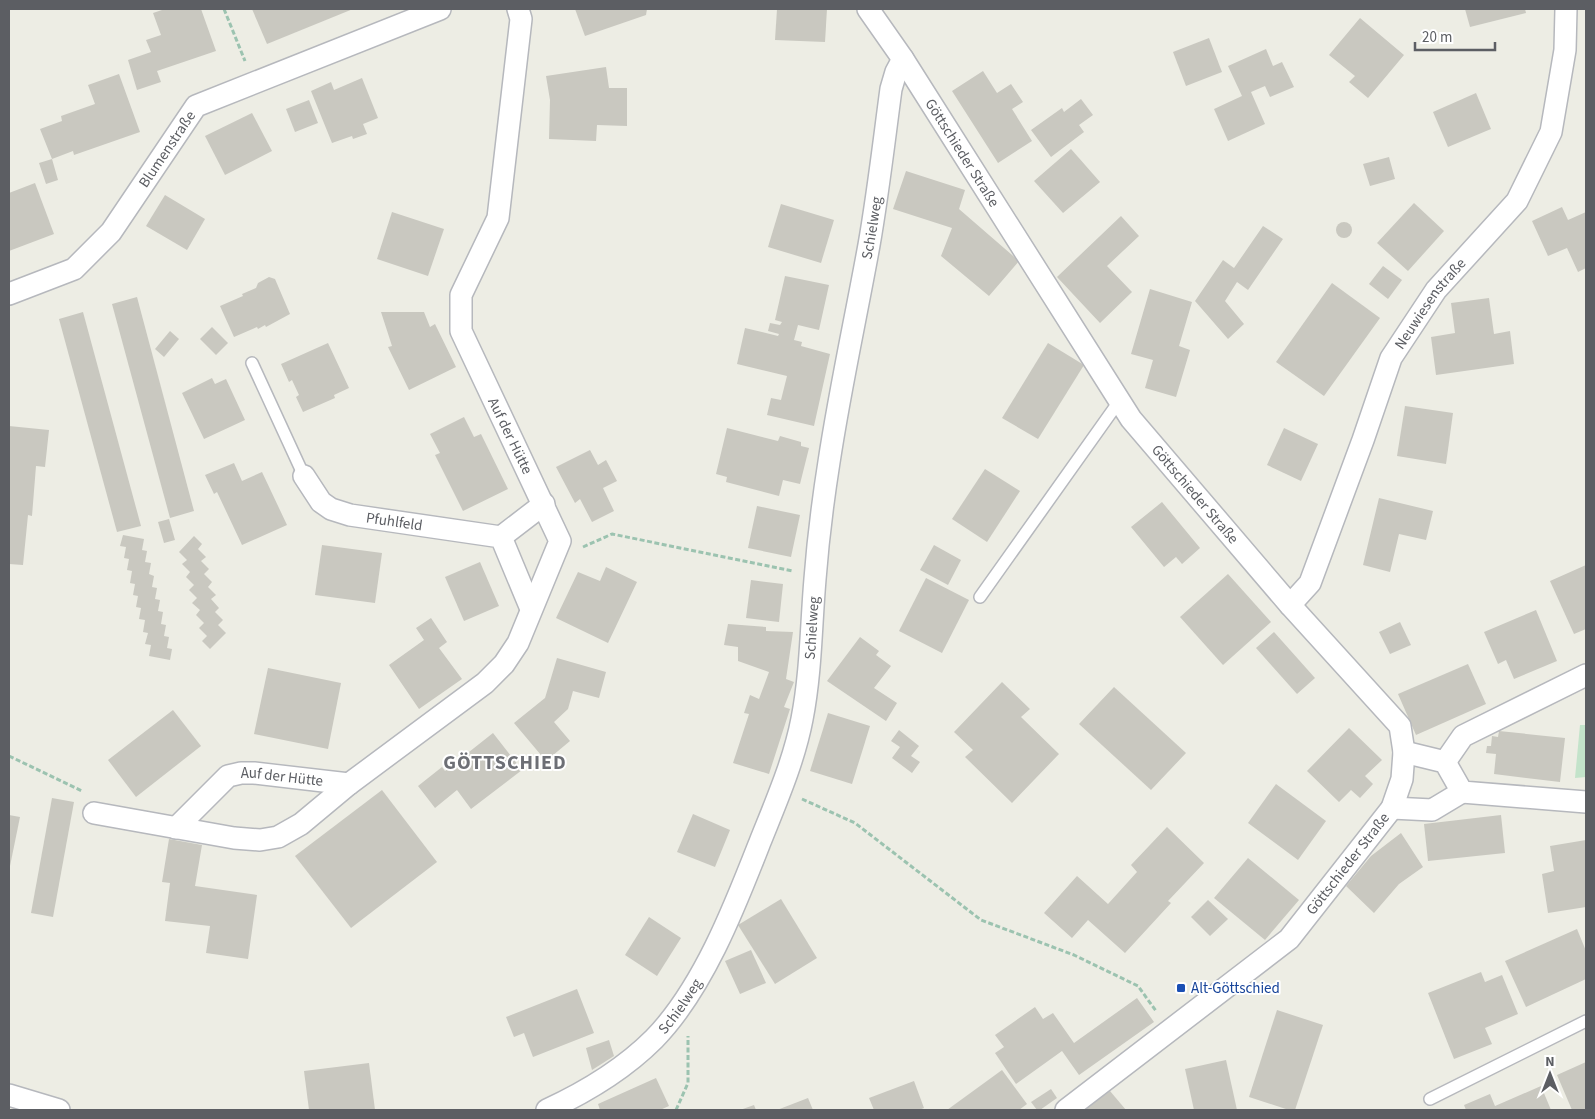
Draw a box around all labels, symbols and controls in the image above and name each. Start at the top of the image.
scale bar [1415,20,1495,52]
text: 20 m [1422,27,1452,48]
street label: Göttschieder Straße [920,95,1005,211]
street label: Blumenstraße [133,107,200,192]
street label: Schielweg [856,194,887,261]
street label: Neuwiesenstraße [1389,253,1471,353]
street label: Auf der Hütte [482,394,538,478]
street label: Göttschieder Straße [1147,440,1244,548]
street label: Pfuhlfeld [365,507,424,536]
street label: Schielweg [799,595,824,660]
district label: GÖTTSCHIED [443,749,567,777]
street label: Auf der Hütte [241,763,324,791]
street label: Göttschieder Straße [1301,809,1395,919]
street label: Schielweg [653,974,707,1039]
place label: Alt-Göttschied [1191,978,1280,999]
marker: Alt-Göttschied [1175,982,1187,994]
north arrow [1525,1049,1575,1099]
text: N [1545,1052,1555,1072]

